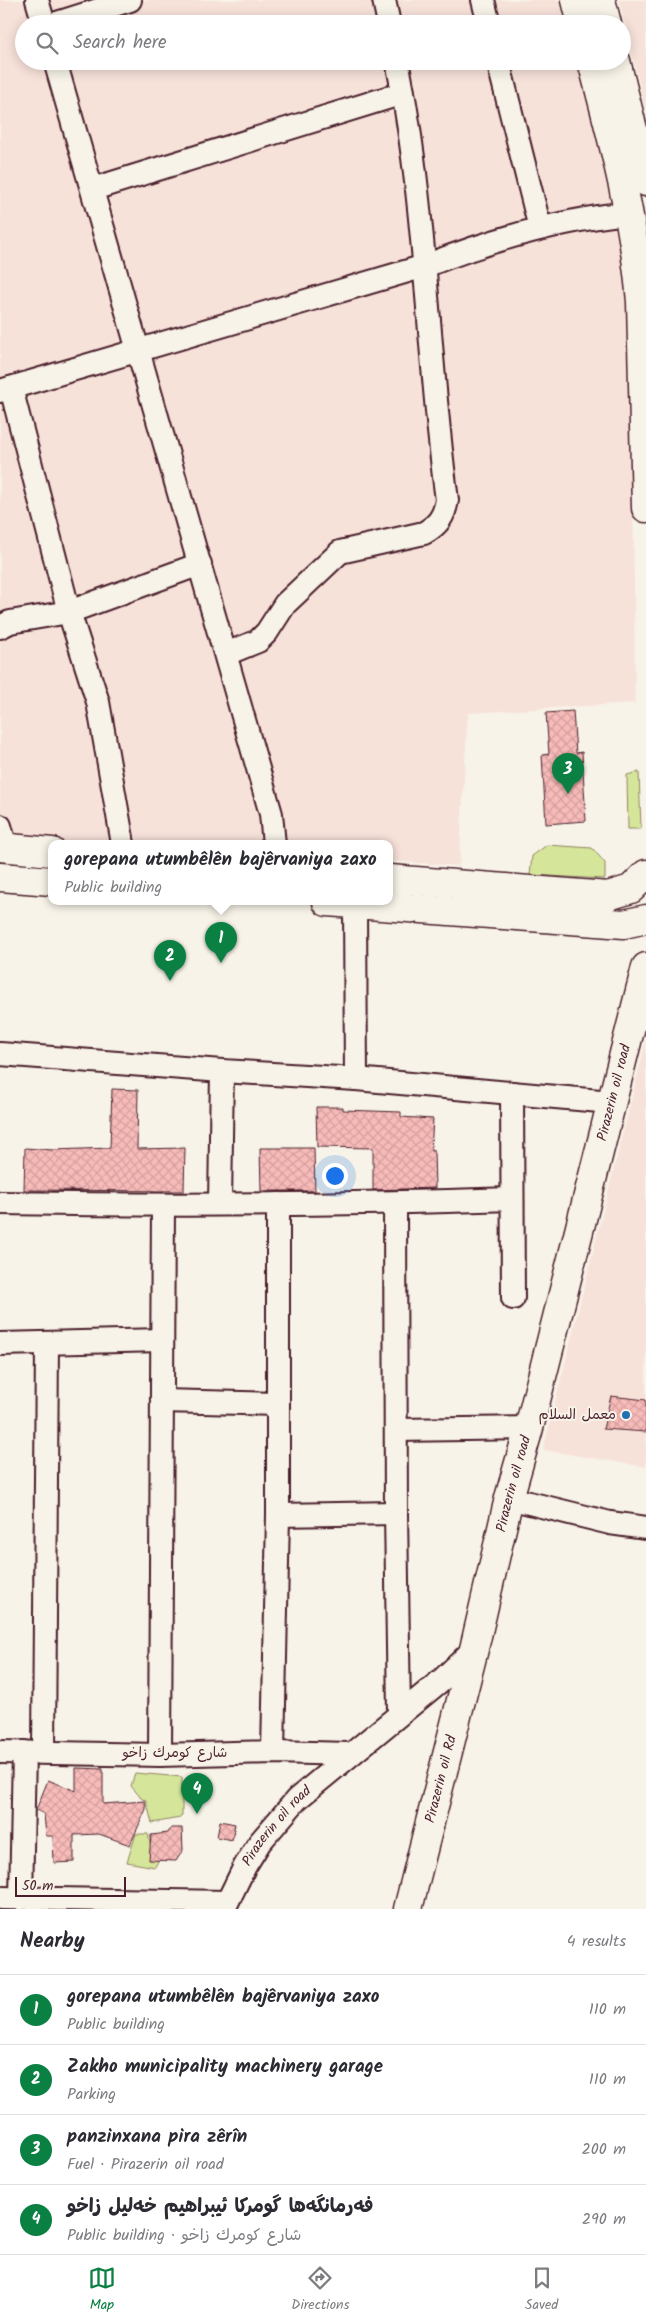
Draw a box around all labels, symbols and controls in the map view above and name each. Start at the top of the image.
search box [15,15,631,70]
text: Search here [73,28,167,58]
icon: search [33,29,61,57]
pin: 3 [552,753,584,794]
popup [48,840,393,905]
text: gorepana utumbêlên bajêrvaniya zaxo [64,845,377,875]
text: Public building [64,875,162,900]
pin: 1 [205,922,237,963]
pin: 2 [154,940,186,981]
street label: Pirazerin oil road [591,1041,637,1143]
your location [322,1163,348,1189]
place label: معمل السلام [539,1404,616,1426]
marker: معمل السلام [620,1409,632,1421]
street label: Pirazerin oil road [490,1432,538,1534]
street label: Pirazerin oil Rd [419,1732,463,1825]
street label: شارع كومرك زاخو [122,1742,227,1764]
pin: 4 [181,1773,213,1814]
street label: Pirazerin oil road [237,1780,317,1870]
scale bar [15,1874,126,1897]
text: 50 m [22,1875,53,1897]
text: Nearby [20,1925,85,1958]
text: 4 results [567,1929,626,1954]
text: gorepana utumbêlên bajêrvaniya zaxo [67,1982,379,2012]
text: 1 [34,1997,38,2022]
text: 110 m [589,1997,626,2022]
text: Public building [67,2012,165,2037]
text: Zakho municipality machinery garage [67,2052,383,2082]
text: 2 [31,2067,41,2092]
text: 110 m [589,2067,626,2092]
text: Parking [67,2082,116,2107]
text: panzinxana pira zêrîn [67,2122,247,2152]
text: 3 [32,2137,40,2162]
text: 200 m [582,2137,626,2162]
text: Fuel · Pirazerin oil road [67,2152,224,2177]
text: فەرمانگەها گومرکا ئیبراهیم خەلیل زاخو [67,2192,373,2222]
text: 4 [32,2207,40,2232]
text: 290 m [582,2207,626,2232]
text: Public building · شارع كومرك زاخو [67,2223,301,2248]
tab: Map [88,2264,116,2316]
tab: Directions [291,2264,349,2316]
tab: Saved [525,2264,558,2316]

